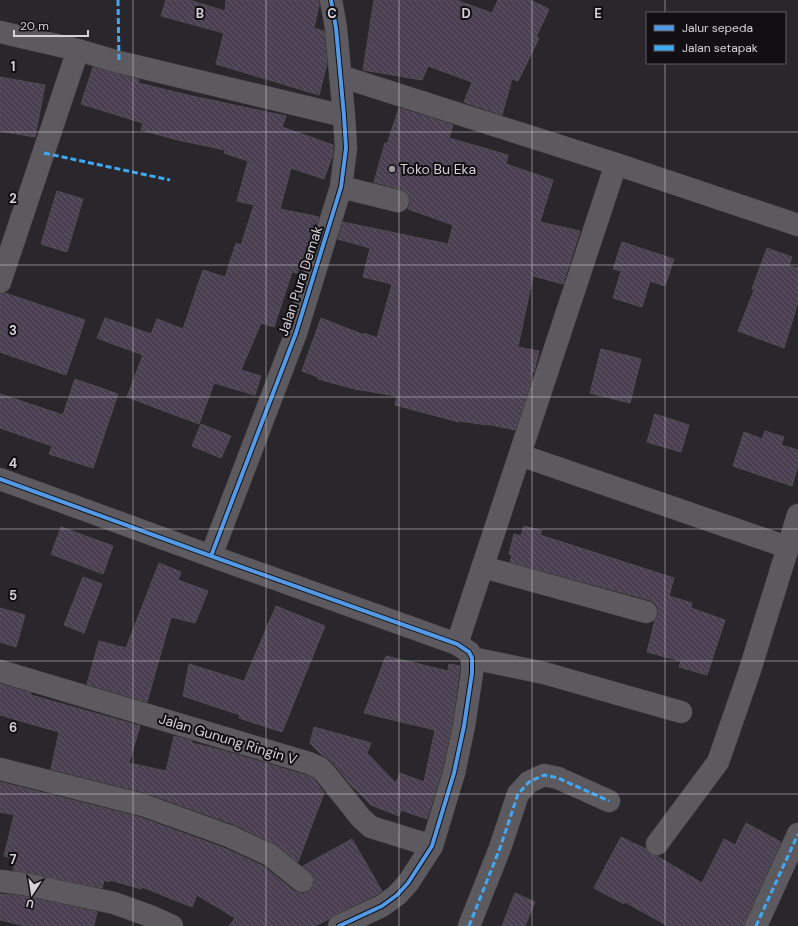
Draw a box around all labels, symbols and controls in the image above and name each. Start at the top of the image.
text: B [196,5,204,22]
text: C [327,5,337,22]
text: D [461,5,471,22]
text: E [594,5,602,22]
scale bar [14,12,88,38]
legend [646,12,786,64]
text: 20 m [20,18,49,34]
text: Jalur sepeda [682,20,753,36]
text: Jalan setapak [682,40,758,56]
text: 1 [11,58,15,75]
place label: Toko Bu Eka [400,160,476,178]
marker: Toko Bu Eka [387,164,397,174]
text: 2 [9,190,17,207]
street label: Jalan Pura Demak [274,224,326,338]
text: 3 [9,322,17,339]
text: 4 [9,455,17,472]
text: 5 [9,587,17,604]
street label: Jalan Gunung Ringin V [157,709,300,769]
text: 6 [9,719,17,736]
text: 7 [10,851,17,868]
north arrow [12,874,52,914]
text: U [25,896,35,911]

